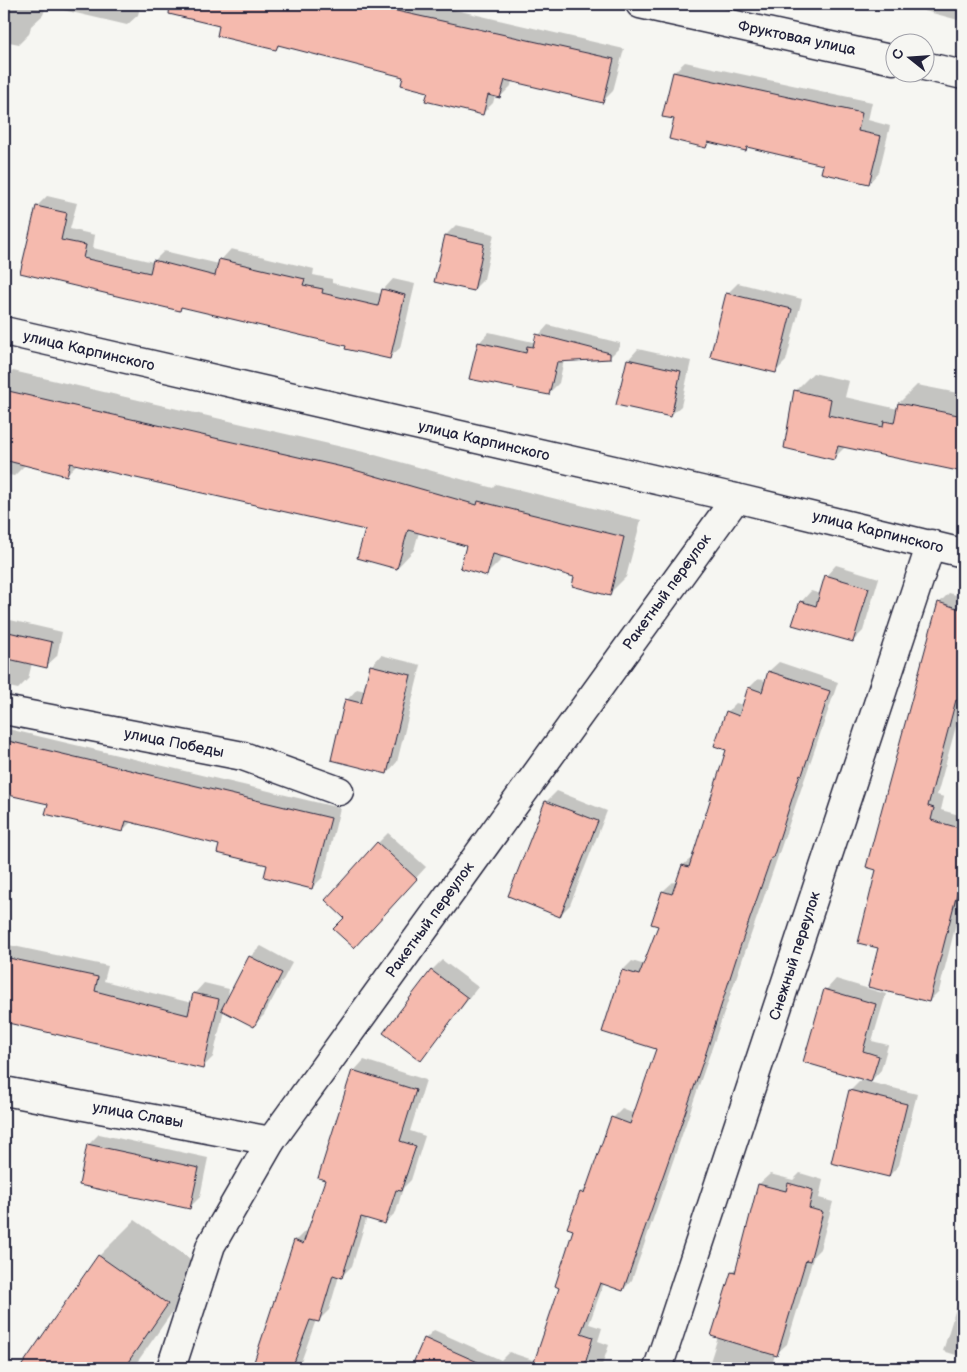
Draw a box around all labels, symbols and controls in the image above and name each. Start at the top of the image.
street label: Фруктовая улица [736,16,858,60]
north arrow [884,32,934,82]
text: С [888,47,908,61]
street label: улица Карпинского [21,327,157,375]
street label: улица Карпинского [416,417,552,465]
street label: улица Карпинского [811,507,946,558]
street label: Ракетный переулок [619,530,715,654]
street label: улица Победы [123,724,225,762]
street label: Ракетный переулок [382,858,478,982]
street label: Снежный переулок [765,889,825,1023]
street label: улица Славы [91,1098,185,1132]

